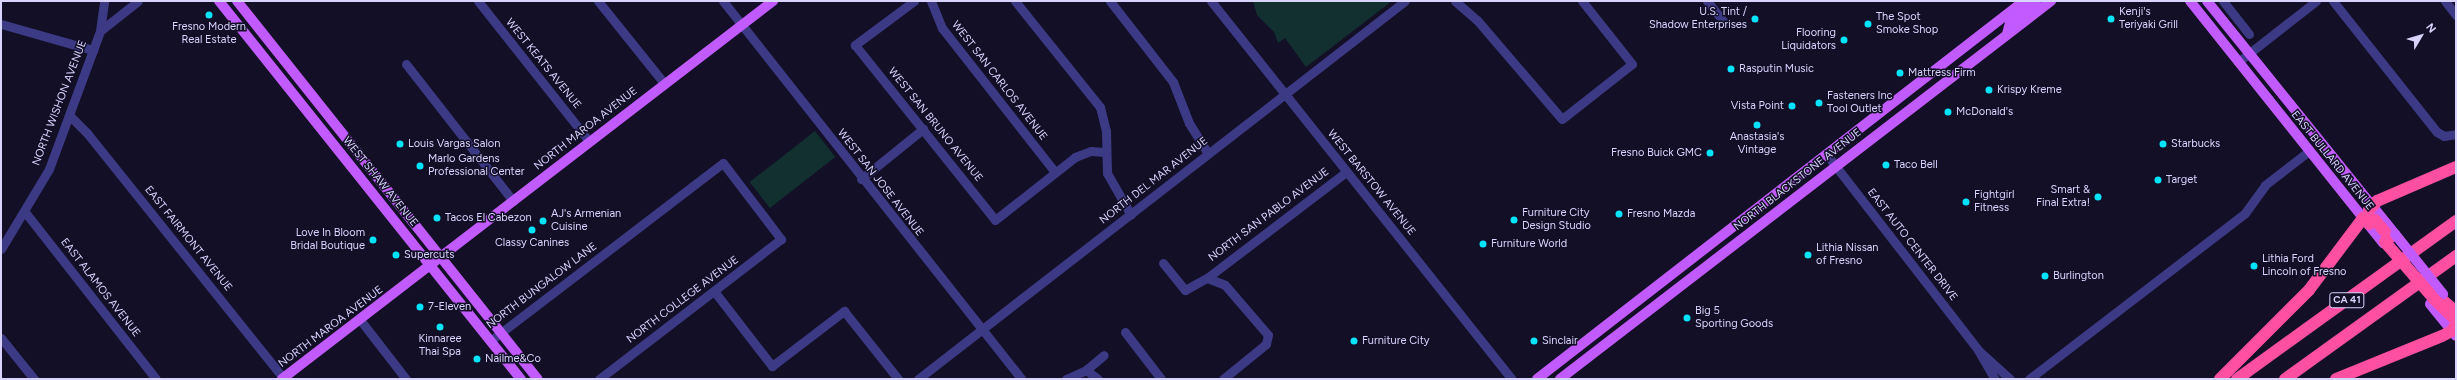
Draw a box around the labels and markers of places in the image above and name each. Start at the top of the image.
place label: U.S. Tint / Shadow Enterprises [1649,6,1747,32]
place label: Kenji's Teriyaki Grill [2119,6,2178,32]
marker: Fresno Modern Real Estate [204,10,214,20]
place label: The Spot Smoke Shop [1876,11,1938,37]
marker: U.S. Tint / Shadow Enterprises [1750,14,1760,24]
marker: Kenji's Teriyaki Grill [2106,14,2116,24]
marker: The Spot Smoke Shop [1863,19,1873,29]
place label: Fresno Modern Real Estate [172,21,246,47]
place label: Flooring Liquidators [1781,27,1836,53]
marker: Flooring Liquidators [1839,35,1849,45]
place label: Rasputin Music [1739,62,1814,76]
marker: Rasputin Music [1726,64,1736,74]
place label: Mattress Firm [1908,66,1976,80]
marker: Mattress Firm [1895,68,1905,78]
place label: Krispy Kreme [1997,83,2062,97]
marker: Krispy Kreme [1984,85,1994,95]
place label: Fasteners Inc Tool Outlet [1827,90,1893,116]
marker: Fasteners Inc Tool Outlet [1814,98,1824,108]
place label: Vista Point [1731,99,1784,113]
marker: Vista Point [1787,101,1797,111]
place label: McDonald's [1956,105,2013,119]
marker: McDonald's [1943,107,1953,117]
marker: Anastasia's Vintage [1752,120,1762,130]
place label: Anastasia's Vintage [1730,131,1784,157]
place label: Louis Vargas Salon [408,137,500,151]
place label: Starbucks [2171,137,2220,151]
marker: Louis Vargas Salon [395,139,405,149]
marker: Starbucks [2158,139,2168,149]
place label: Fresno Buick GMC [1611,146,1702,160]
marker: Fresno Buick GMC [1705,148,1715,158]
place label: Marlo Gardens Professional Center [428,153,524,179]
place label: Taco Bell [1894,158,1938,172]
marker: Taco Bell [1881,160,1891,170]
marker: Marlo Gardens Professional Center [415,161,425,171]
place label: Target [2166,173,2197,187]
marker: Target [2153,175,2163,185]
place label: Smart & Final Extra! [2036,184,2090,210]
place label: Fightgirl Fitness [1974,189,2014,215]
marker: Smart & Final Extra! [2093,192,2103,202]
marker: Fightgirl Fitness [1961,197,1971,207]
place label: Furniture City Design Studio [1522,207,1591,233]
place label: Fresno Mazda [1627,207,1695,221]
place label: AJ's Armenian Cuisine [551,208,621,234]
marker: Fresno Mazda [1614,209,1624,219]
place label: Tacos El Cabezon [445,211,532,225]
marker: Tacos El Cabezon [432,213,442,223]
marker: Furniture City Design Studio [1509,215,1519,225]
marker: AJ's Armenian Cuisine [538,216,548,226]
marker: Classy Canines [527,225,537,235]
place label: Love In Bloom Bridal Boutique [290,227,365,253]
marker: Love In Bloom Bridal Boutique [368,235,378,245]
place label: Classy Canines [495,236,569,250]
place label: Furniture World [1491,237,1567,251]
marker: Furniture World [1478,239,1488,249]
place label: Lithia Nissan of Fresno [1816,242,1879,268]
place label: Supercuts [404,248,454,262]
marker: Supercuts [391,250,401,260]
marker: Lithia Nissan of Fresno [1803,250,1813,260]
place label: Lithia Ford Lincoln of Fresno [2262,253,2346,279]
marker: Lithia Ford Lincoln of Fresno [2249,261,2259,271]
place label: Burlington [2053,269,2104,283]
marker: Burlington [2040,271,2050,281]
place label: 7-Eleven [428,300,471,314]
marker: 7-Eleven [415,302,425,312]
place label: Big 5 Sporting Goods [1695,305,1773,331]
marker: Big 5 Sporting Goods [1682,313,1692,323]
marker: Kinnaree Thai Spa [435,322,445,332]
place label: Kinnaree Thai Spa [419,333,461,359]
place label: Furniture City [1362,334,1430,348]
place label: Sinclair [1542,334,1578,348]
marker: Furniture City [1349,336,1359,346]
marker: Sinclair [1529,336,1539,346]
place label: Nailme&Co [485,352,541,366]
marker: Nailme&Co [472,354,482,364]

